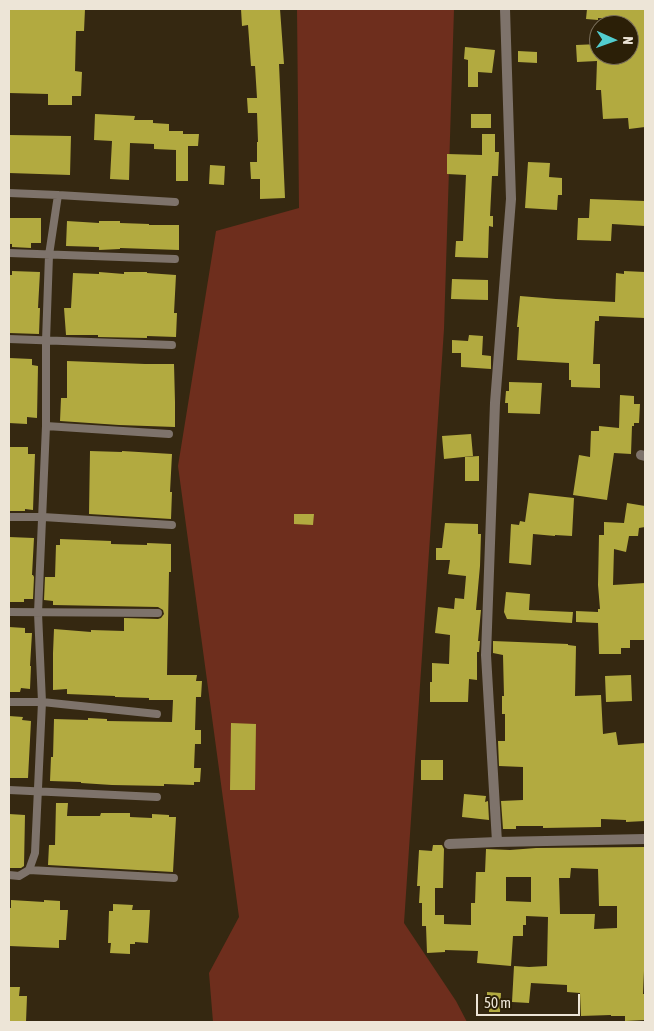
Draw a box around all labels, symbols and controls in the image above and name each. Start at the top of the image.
north arrow [589,15,639,65]
text: N [620,36,636,45]
scale bar [479,984,583,1016]
text: 50 m [484,994,511,1011]

